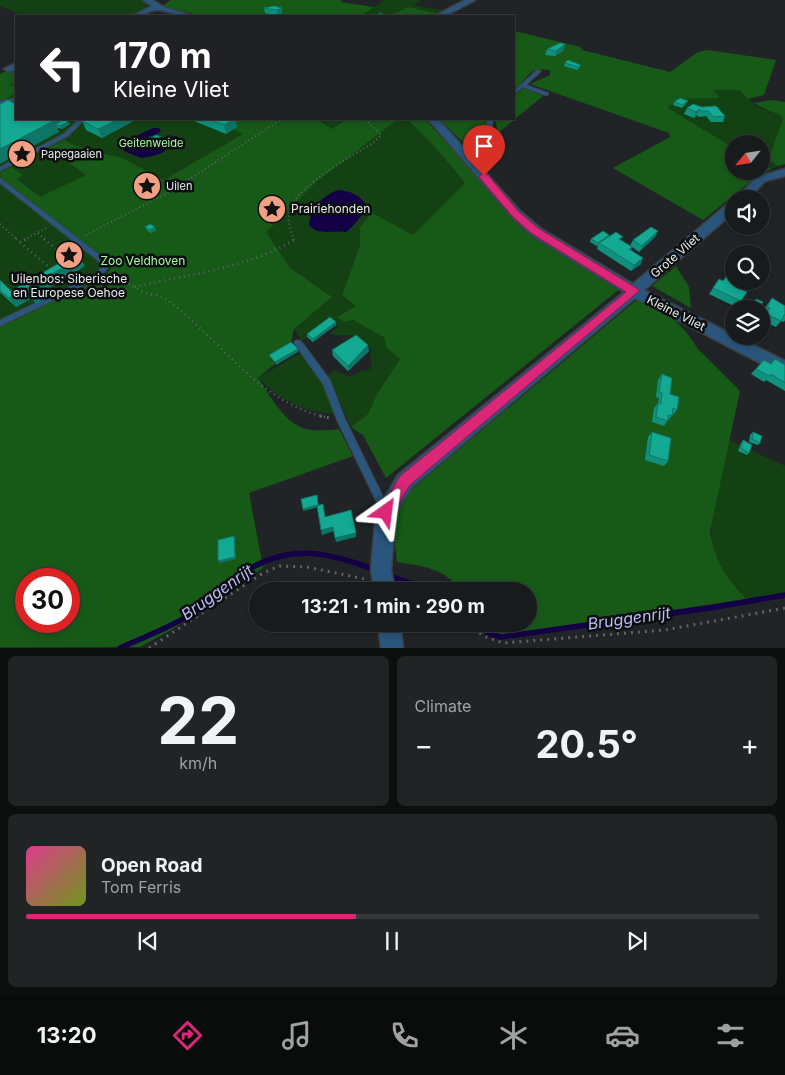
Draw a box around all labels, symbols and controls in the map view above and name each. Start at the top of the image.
text: 170 m [113,34,212,76]
icon: left [30,35,95,100]
text: Kleine Vliet [113,76,229,102]
pin [463,125,505,176]
icon: arrive [470,132,498,160]
north arrow [725,135,770,180]
map controls [725,135,770,345]
park label: Geitenweide [119,136,183,150]
place icon: Papegaaien [7,139,37,169]
place label: Papegaaien [41,147,102,161]
place icon: Uilen [132,171,162,201]
place label: Uilen [166,179,192,193]
button: sound [725,190,770,235]
place icon: Prairiehonden [257,194,287,224]
place label: Prairiehonden [291,201,370,216]
street label: Grote Vliet [647,230,702,281]
place icon: Uilenbos: Siberische en Europese Oehoe [54,240,84,270]
button: search [725,245,770,290]
park label: Zoo Veldhoven [101,253,185,268]
place label: Uilenbos: Siberische en Europese Oehoe [11,271,127,300]
street label: Kleine Vliet [645,291,708,334]
button: layers [725,300,770,345]
position arrow [359,485,411,537]
water label: Bruggenrijt [177,559,258,624]
speed limit sign: 30 [15,568,80,633]
text: 13:21 · 1 min · 290 m [301,595,485,618]
water label: Bruggenrijt [586,602,673,634]
text: 22 [157,681,239,760]
text: Climate [415,696,471,716]
text: 20.5° [536,721,638,767]
text: − [415,728,433,762]
text: + [740,728,759,762]
text: km/h [179,753,217,773]
text: Open Road [101,854,202,877]
text: Tom Ferris [101,877,181,897]
icon: previous [134,927,162,955]
icon: pause [378,927,406,955]
icon: next [623,927,651,955]
icon: directions [170,1018,205,1053]
icon: music [279,1018,314,1053]
icon: phone [387,1018,422,1053]
icon: climate [496,1018,531,1053]
icon: car [605,1018,640,1053]
icon: filters [713,1018,748,1053]
text: 13:20 [37,1022,97,1048]

